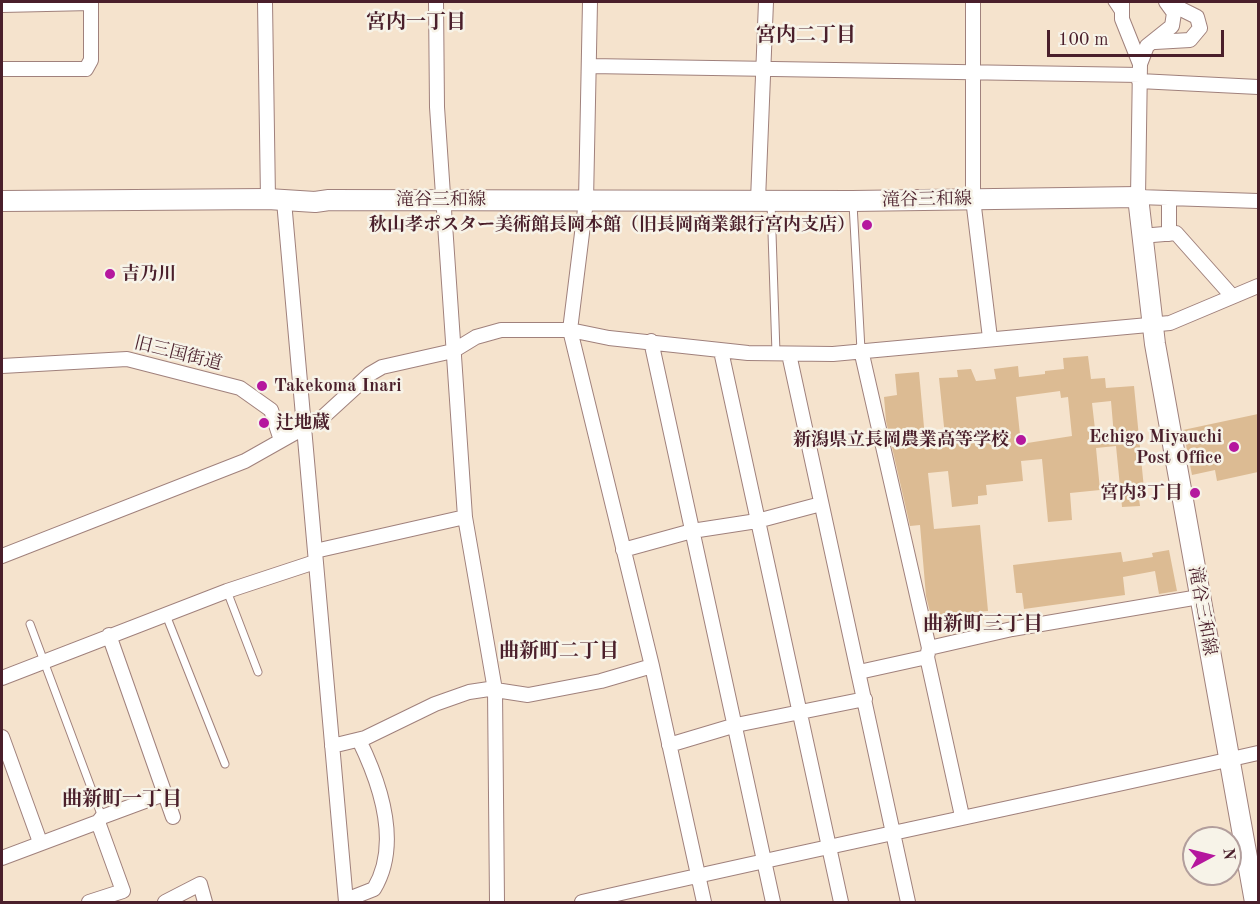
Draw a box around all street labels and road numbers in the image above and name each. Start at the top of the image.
street label: 滝谷三和線 [882,188,972,212]
street label: 滝谷三和線 [396,189,486,211]
street label: 旧三国街道 [132,333,224,375]
street label: 滝谷三和線 [1184,565,1220,657]

